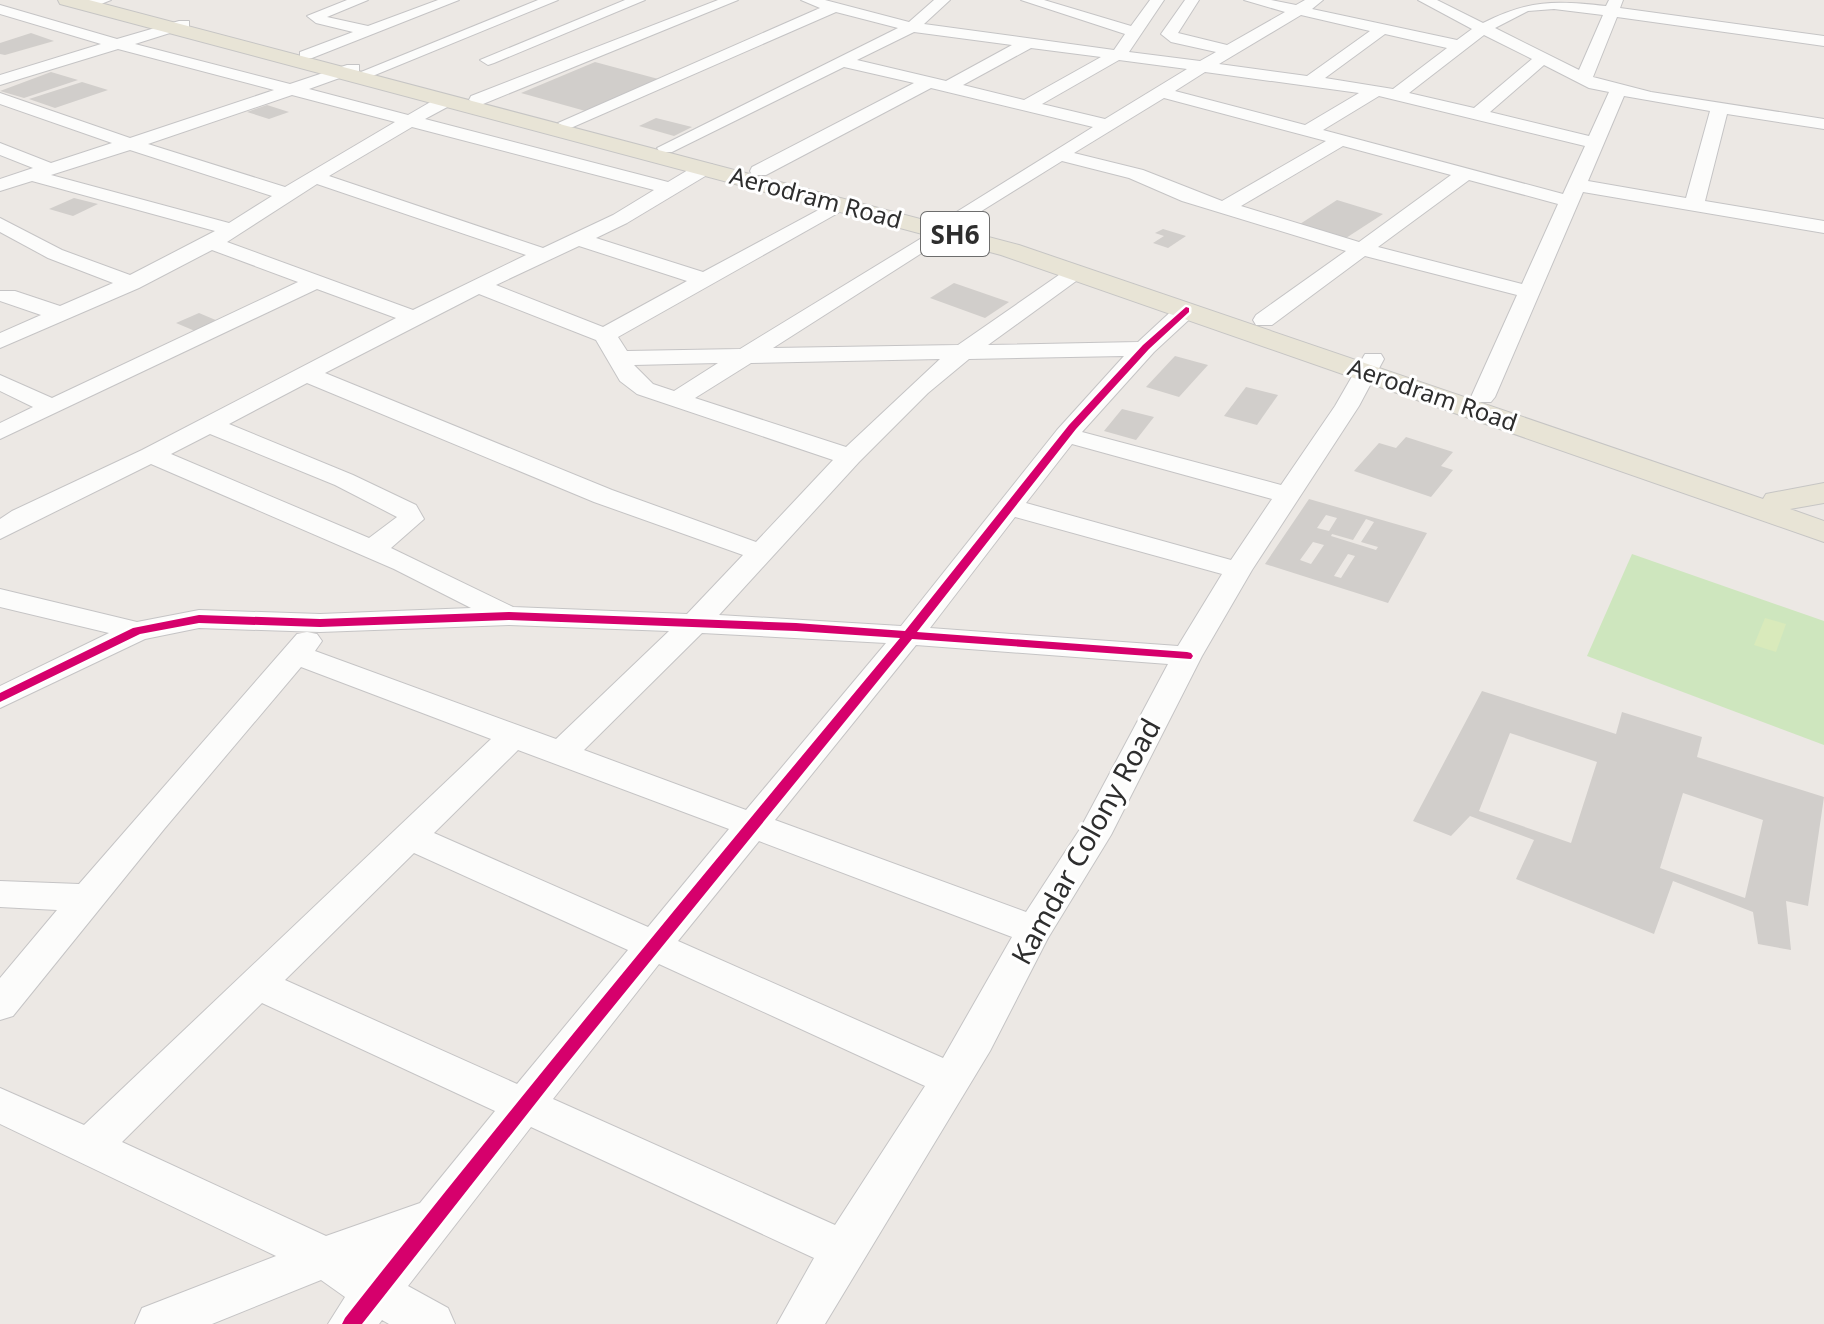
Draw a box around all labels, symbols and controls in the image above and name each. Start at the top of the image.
street label: Aerodram Road [726,158,906,236]
road number: SH6 [921,212,989,256]
street label: Aerodram Road [1344,350,1522,438]
street label: Kamdar Colony Road [1001,711,1169,971]

